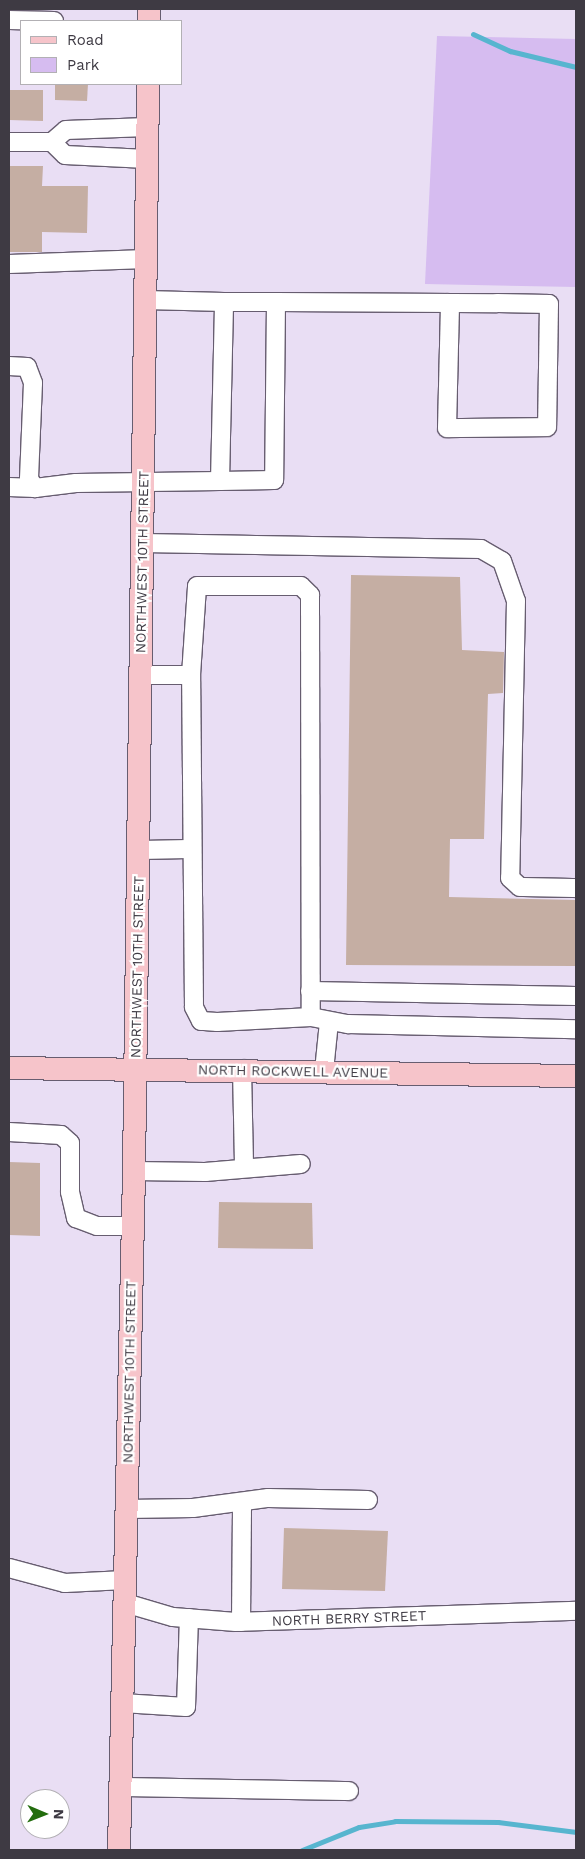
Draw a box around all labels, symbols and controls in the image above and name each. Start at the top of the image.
legend [20,20,182,85]
text: Road [67,31,104,49]
text: Park [67,56,99,74]
street label: NORTHWEST 10TH STREET [132,470,152,654]
street label: NORTHWEST 10TH STREET [127,875,147,1059]
street label: NORTH ROCKWELL AVENUE [197,1061,389,1081]
street label: NORTHWEST 10TH STREET [119,1280,139,1464]
street label: NORTH BERRY STREET [271,1607,427,1629]
north arrow [20,1789,70,1839]
text: N [51,1809,67,1820]

